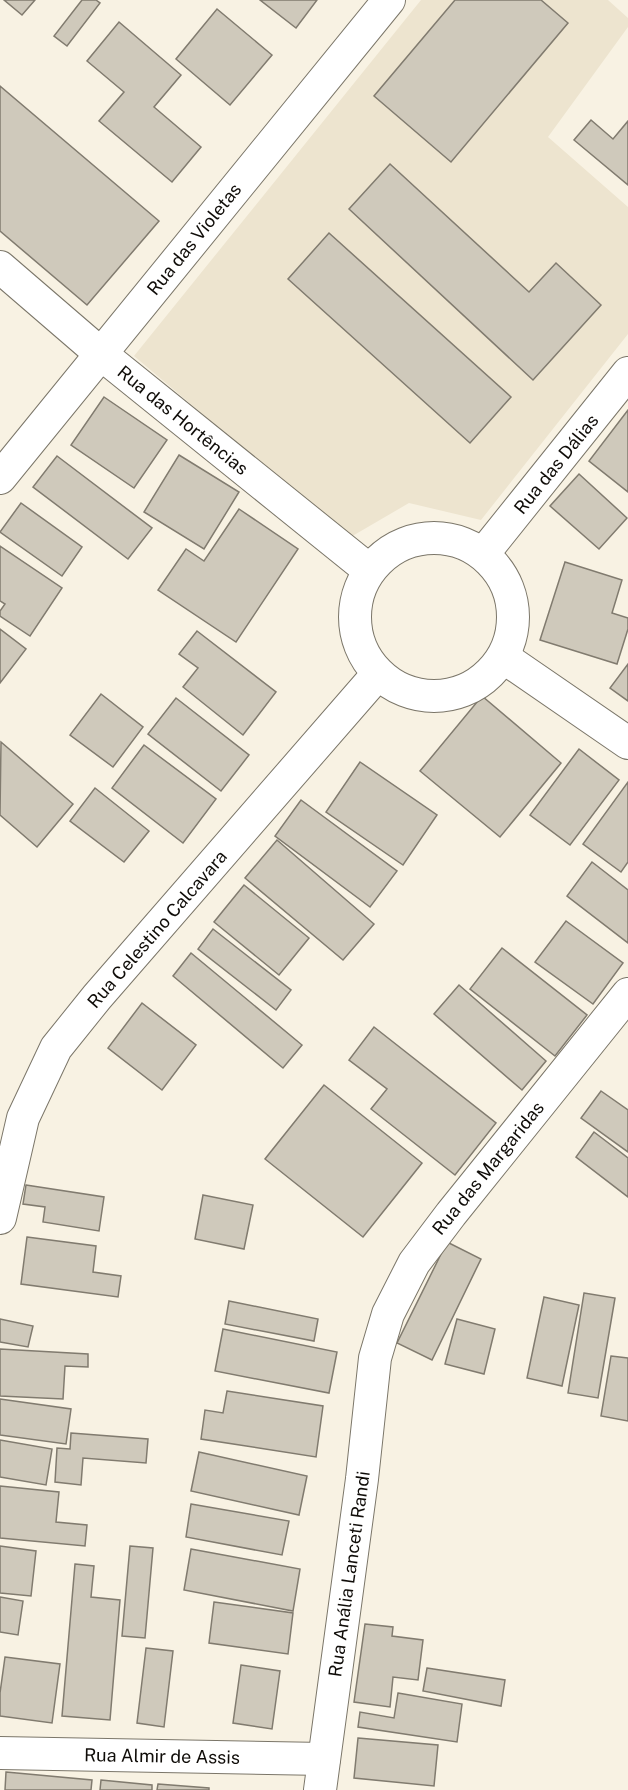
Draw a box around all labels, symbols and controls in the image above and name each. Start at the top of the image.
street label: Rua das Violetas [143,179,245,299]
street label: Rua das Hortências [114,361,252,479]
street label: Rua das Dálias [510,410,602,518]
street label: Rua Celestino Calcavara [83,846,231,1012]
street label: Rua das Margaridas [428,1097,548,1239]
street label: Rua Anália Lanceti Randi [324,1470,374,1678]
street label: Rua Almir de Assis [84,1744,240,1768]

